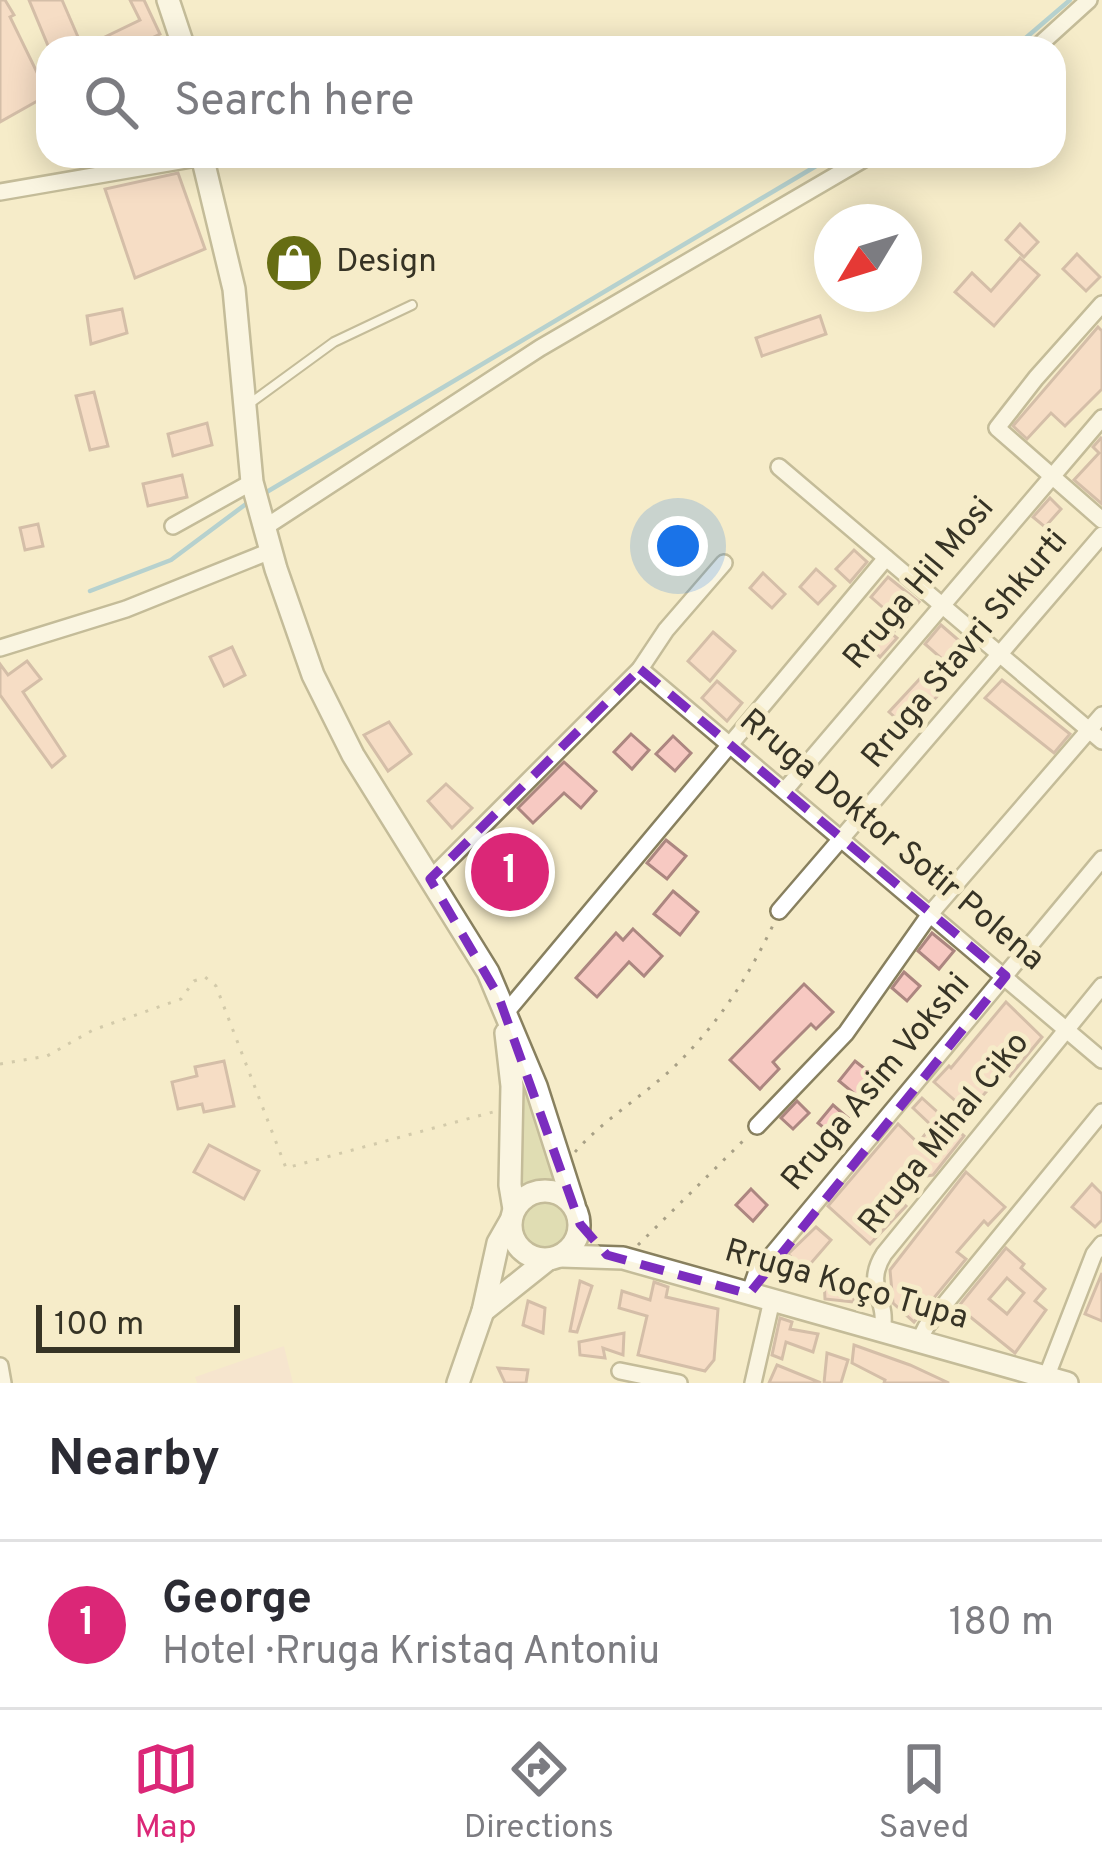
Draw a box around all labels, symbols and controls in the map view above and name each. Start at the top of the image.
search box [36,36,1066,168]
icon: search [78,69,144,135]
text: Search here [174,74,414,131]
north arrow [814,204,922,312]
shop icon: Design [263,232,325,294]
place label: Design [336,242,437,284]
street label: Rruga Hil Mosi [835,489,1005,679]
your location [648,516,708,576]
street label: Rruga Stavri Shkurti [854,522,1078,778]
street label: Rruga Doktor Sotir Polena [730,701,1052,981]
pin: 1 [471,827,549,917]
street label: Rruga Asim Vokshi [773,965,981,1201]
street label: Rruga Mihal Ciko [850,1024,1040,1244]
street label: Rruga Koço Tupa [719,1231,973,1341]
scale bar [36,1299,240,1352]
text: 100 m [54,1305,144,1347]
text: Nearby [48,1429,220,1494]
text: George [162,1572,312,1629]
text: 1 [79,1600,95,1649]
text: 180 m [949,1600,1054,1649]
text: Hotel · Rruga Kristaq Antoniu [162,1629,660,1678]
tab: Map [133,1736,199,1850]
tab: Directions [464,1736,614,1850]
tab: Saved [879,1736,969,1850]

